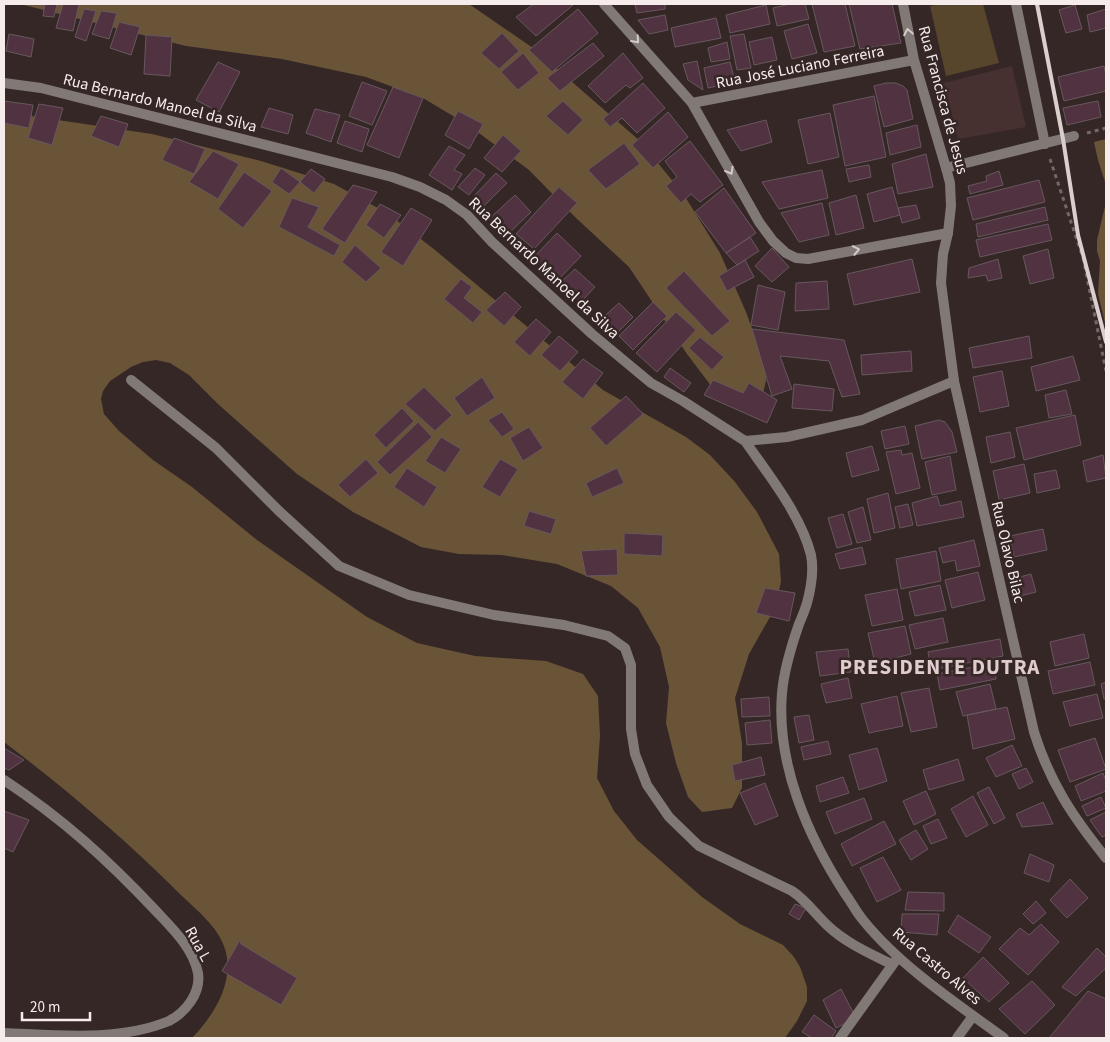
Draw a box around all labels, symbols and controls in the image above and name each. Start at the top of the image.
street label: Rua Francisca de Jesus [913,23,973,177]
one-way arrow [904,27,914,36]
one-way arrow [630,35,639,44]
street label: Rua José Luciano Ferreira [714,40,886,94]
street label: Rua Bernardo Manoel da Silva [61,68,259,138]
one-way arrow [724,166,734,175]
street label: Rua Bernardo Manoel da Silva [464,192,624,344]
one-way arrow [852,246,860,256]
street label: Rua Olavo Bilac [986,499,1030,605]
district label: PRESIDENTE DUTRA [840,652,1040,682]
street label: Rua Castro Alves [888,922,986,1010]
street label: Rua L [179,923,217,966]
scale bar [22,990,90,1022]
text: 20 m [30,997,60,1018]

